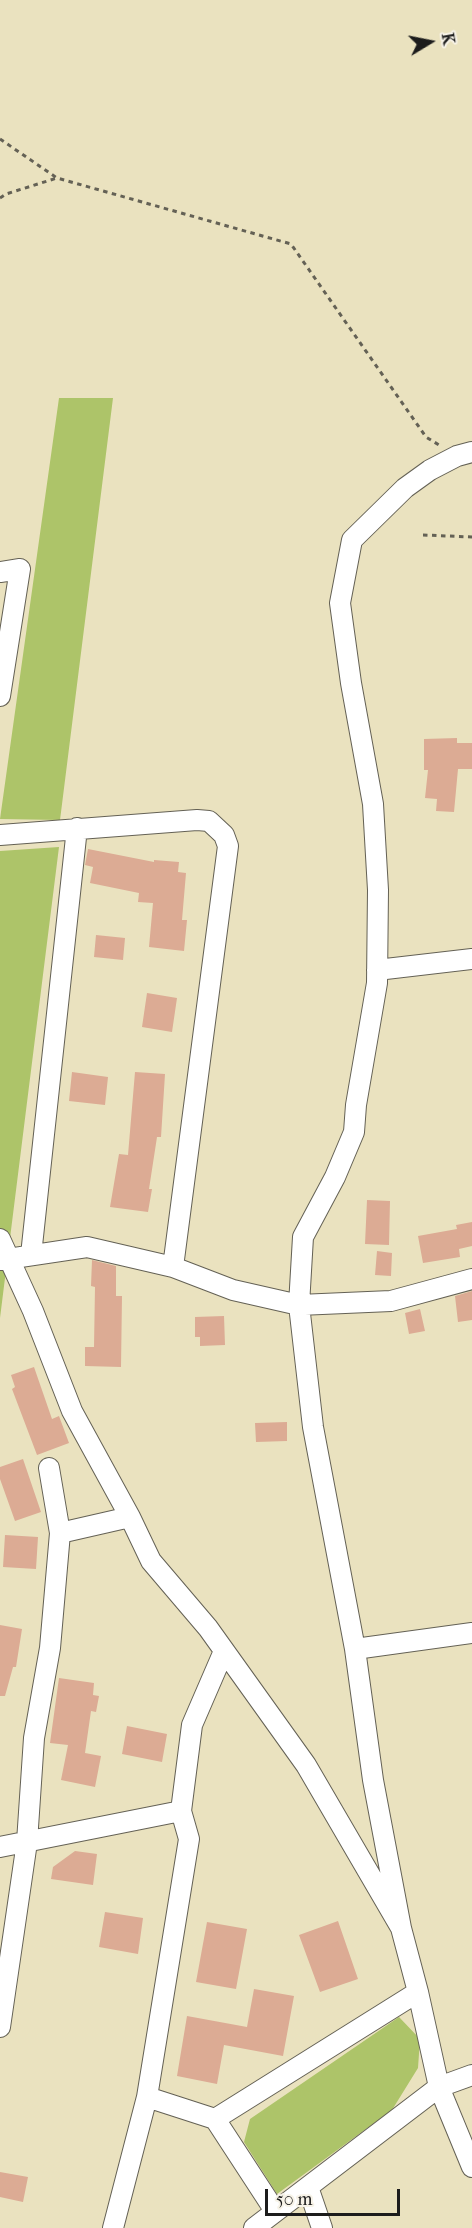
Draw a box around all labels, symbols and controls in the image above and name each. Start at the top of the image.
north arrow [400,12,460,72]
text: K [438,31,459,46]
scale bar [268,2177,403,2215]
text: 50 m [276,2189,312,2210]

